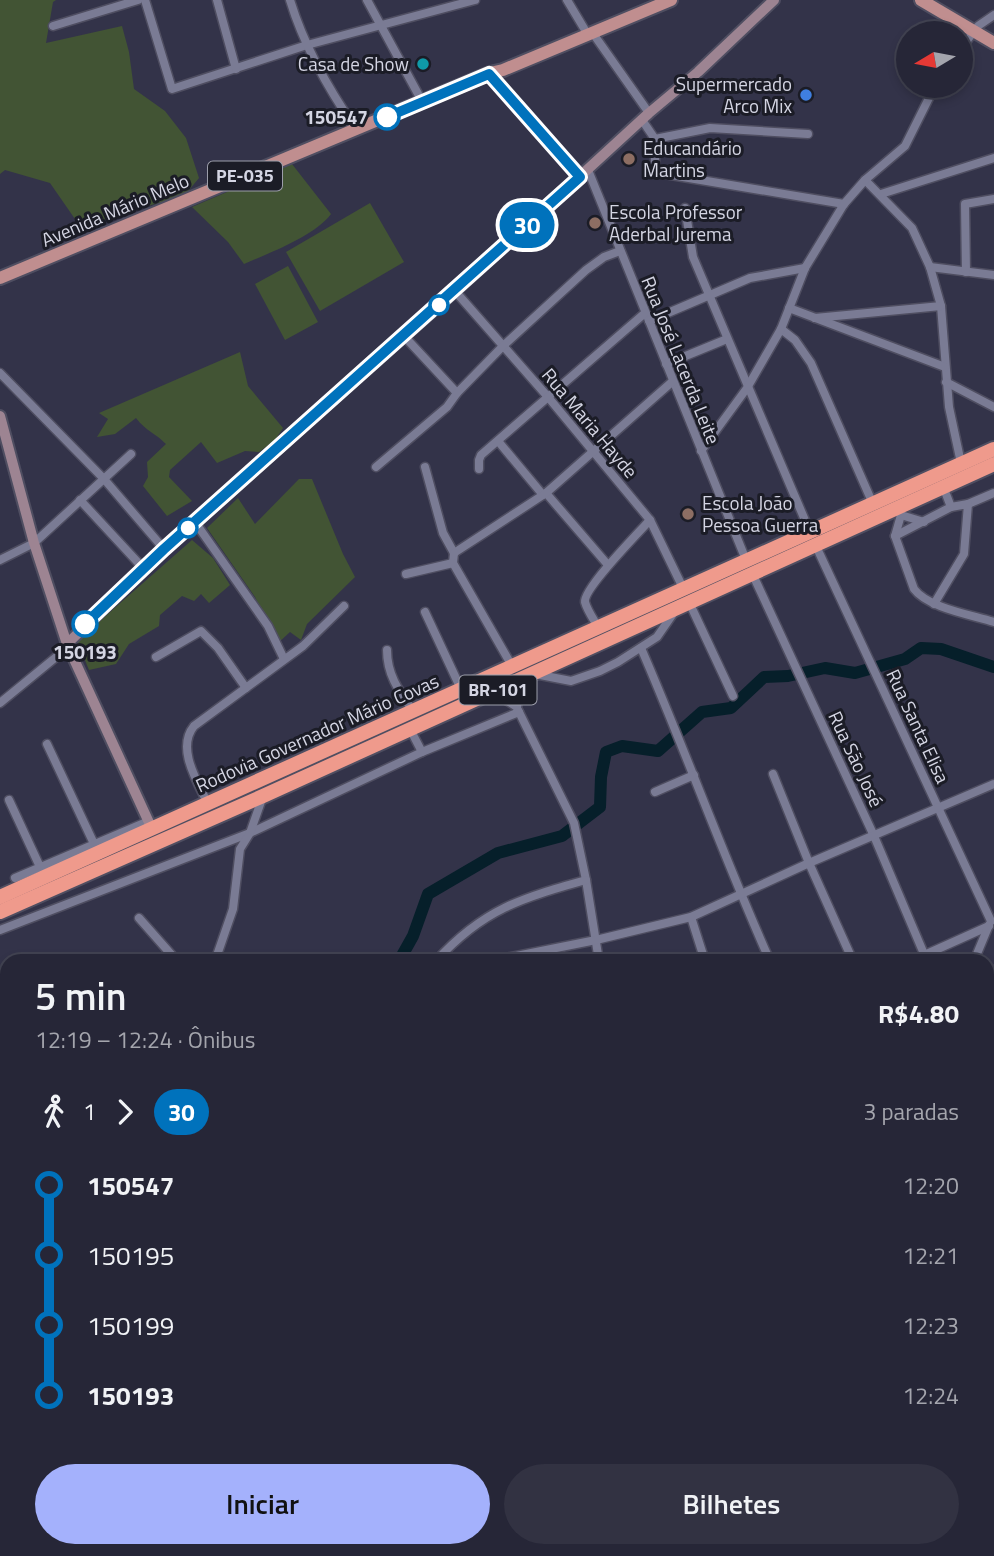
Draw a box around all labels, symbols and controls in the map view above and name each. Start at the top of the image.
north arrow [896,21,973,98]
map controls [896,21,973,98]
place label: Casa de Show [298,49,409,78]
marker: Casa de Show [415,56,431,72]
place label: Supermercado Arco Mix [676,69,792,120]
marker: Supermercado Arco Mix [798,87,814,103]
place label: 150547 [304,102,368,131]
marker: 150547 [374,104,400,130]
place label: Educandário Martins [643,133,742,184]
marker: Educandário Martins [621,151,637,167]
road number: PE-035 [208,162,282,190]
street label: Avenida Mário Melo [36,165,193,254]
place label: Escola Professor Aderbal Jurema [609,197,743,248]
line badge: 30 [496,202,558,248]
text: 30 [514,207,540,243]
marker: Escola Professor Aderbal Jurema [587,215,603,231]
street label: Rua José Lacerda Leite [634,271,728,448]
unlabelled marker [429,295,449,315]
street label: Rua Maria Hayde [535,361,645,484]
place label: Escola João Pessoa Guerra [702,488,819,539]
marker: Escola João Pessoa Guerra [680,506,696,522]
unlabelled marker [178,518,198,538]
marker: 150193 [72,611,98,637]
place label: 150193 [53,637,117,666]
street label: Rua Santa Elisa [879,664,958,788]
street label: Rodovia Governador Mário Covas [191,666,443,799]
road number: BR-101 [460,676,536,704]
street label: Rua São José [821,706,891,812]
text: 5 min [35,967,126,1025]
text: R$4.80 [878,994,959,1033]
text: 12:19 – 12:24 · Ônibus [35,1022,255,1057]
icon: walk [35,1093,73,1131]
icon: forward [106,1093,144,1131]
text: 1 [83,1094,96,1129]
text: 30 [168,1094,195,1130]
text: 3 paradas [864,1094,959,1129]
text: 150547 [87,1166,174,1205]
text: 12:20 [902,1168,959,1203]
text: 150195 [87,1236,174,1275]
text: 12:21 [902,1238,959,1273]
text: 150199 [87,1306,174,1345]
text: 12:23 [902,1308,959,1343]
text: 150193 [87,1376,174,1415]
text: 12:24 [902,1378,959,1413]
button: Iniciar [35,1464,490,1544]
button: Bilhetes [504,1464,959,1544]

